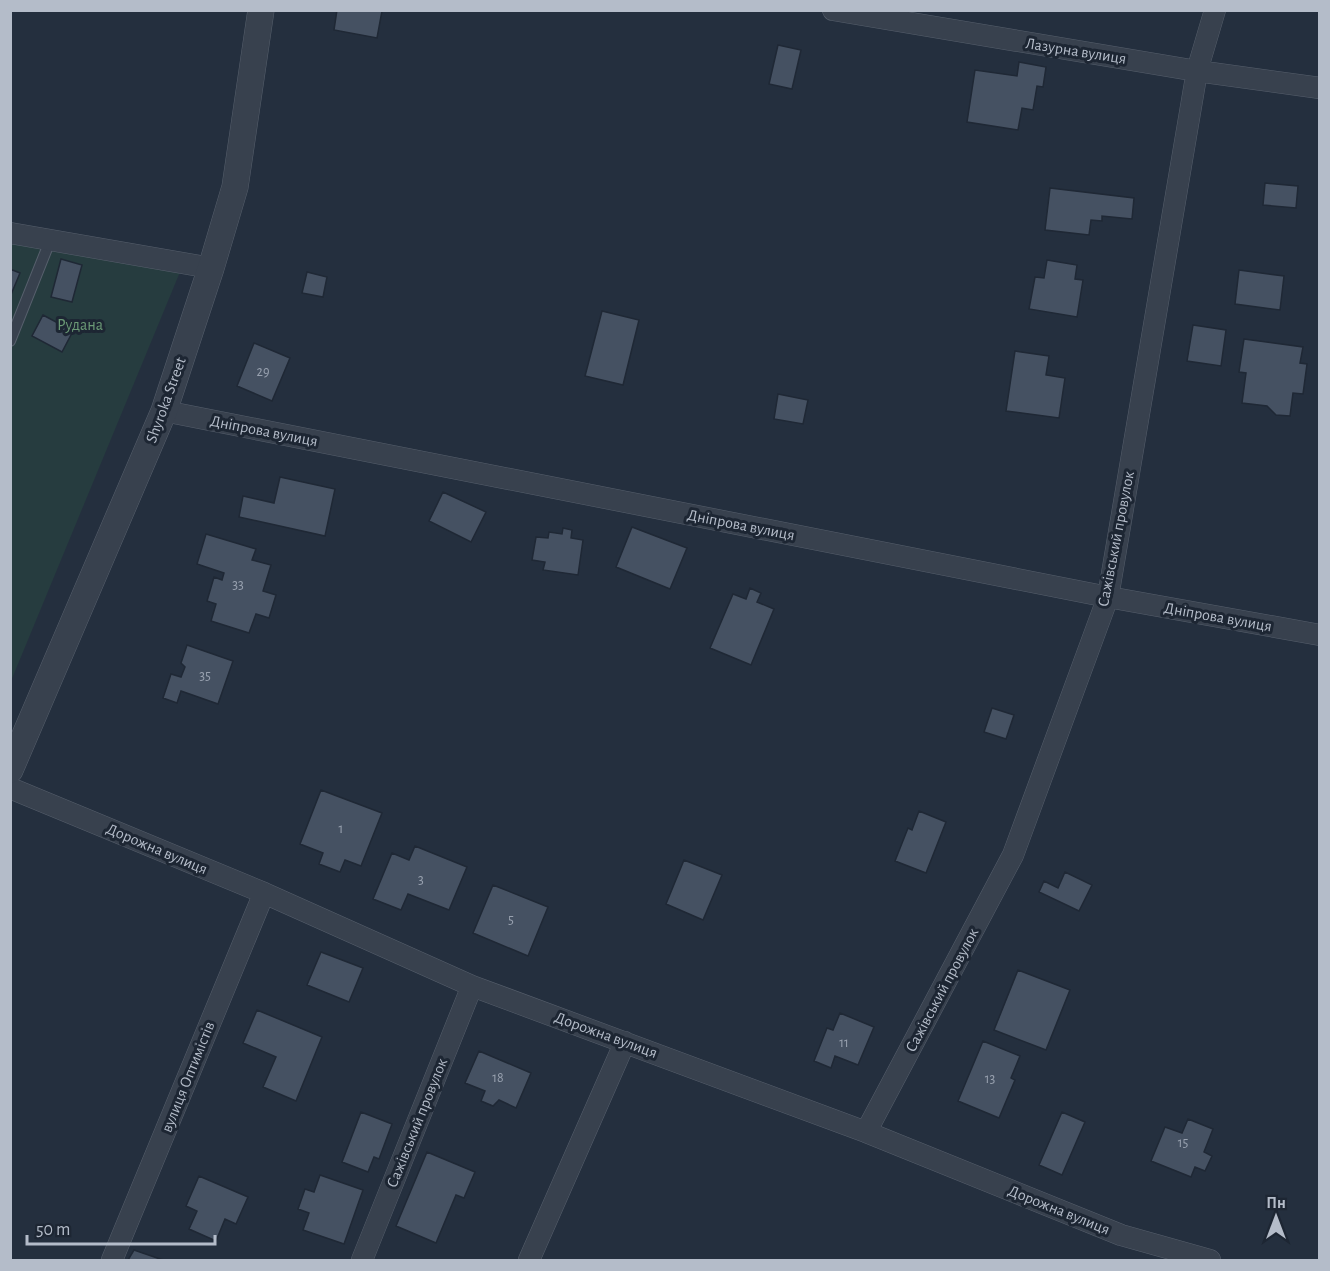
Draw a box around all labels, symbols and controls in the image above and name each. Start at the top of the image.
street label: Лазурна вулиця [1024,35,1127,68]
park label: Рудана [57,317,103,334]
street label: Shyroka Street [143,355,190,445]
house number: 29 [257,365,269,379]
street label: Дніпрова вулиця [209,413,319,450]
street label: Сажівський провулок [1095,469,1138,608]
street label: Дніпрова вулиця [686,507,796,544]
house number: 33 [232,578,244,592]
street label: Дніпрова вулиця [1163,600,1273,635]
house number: 35 [199,669,211,683]
street label: Дорожна вулиця [104,821,210,878]
house number: 1 [339,822,343,836]
house number: 3 [418,873,424,887]
house number: 5 [508,913,514,927]
street label: Сажівський провулок [903,925,983,1055]
street label: Дорожна вулиця [552,1009,660,1062]
street label: вулиця Оптимістів [158,1019,218,1135]
house number: 11 [839,1036,849,1050]
street label: Сажівський провулок [384,1055,451,1190]
house number: 18 [492,1071,504,1085]
house number: 13 [985,1072,996,1086]
house number: 15 [1178,1136,1188,1150]
street label: Дорожна вулиця [1006,1182,1112,1239]
north arrow [1246,1187,1306,1247]
text: Пн [1266,1195,1286,1211]
scale bar [27,1208,214,1246]
text: 50 m [36,1221,70,1239]

